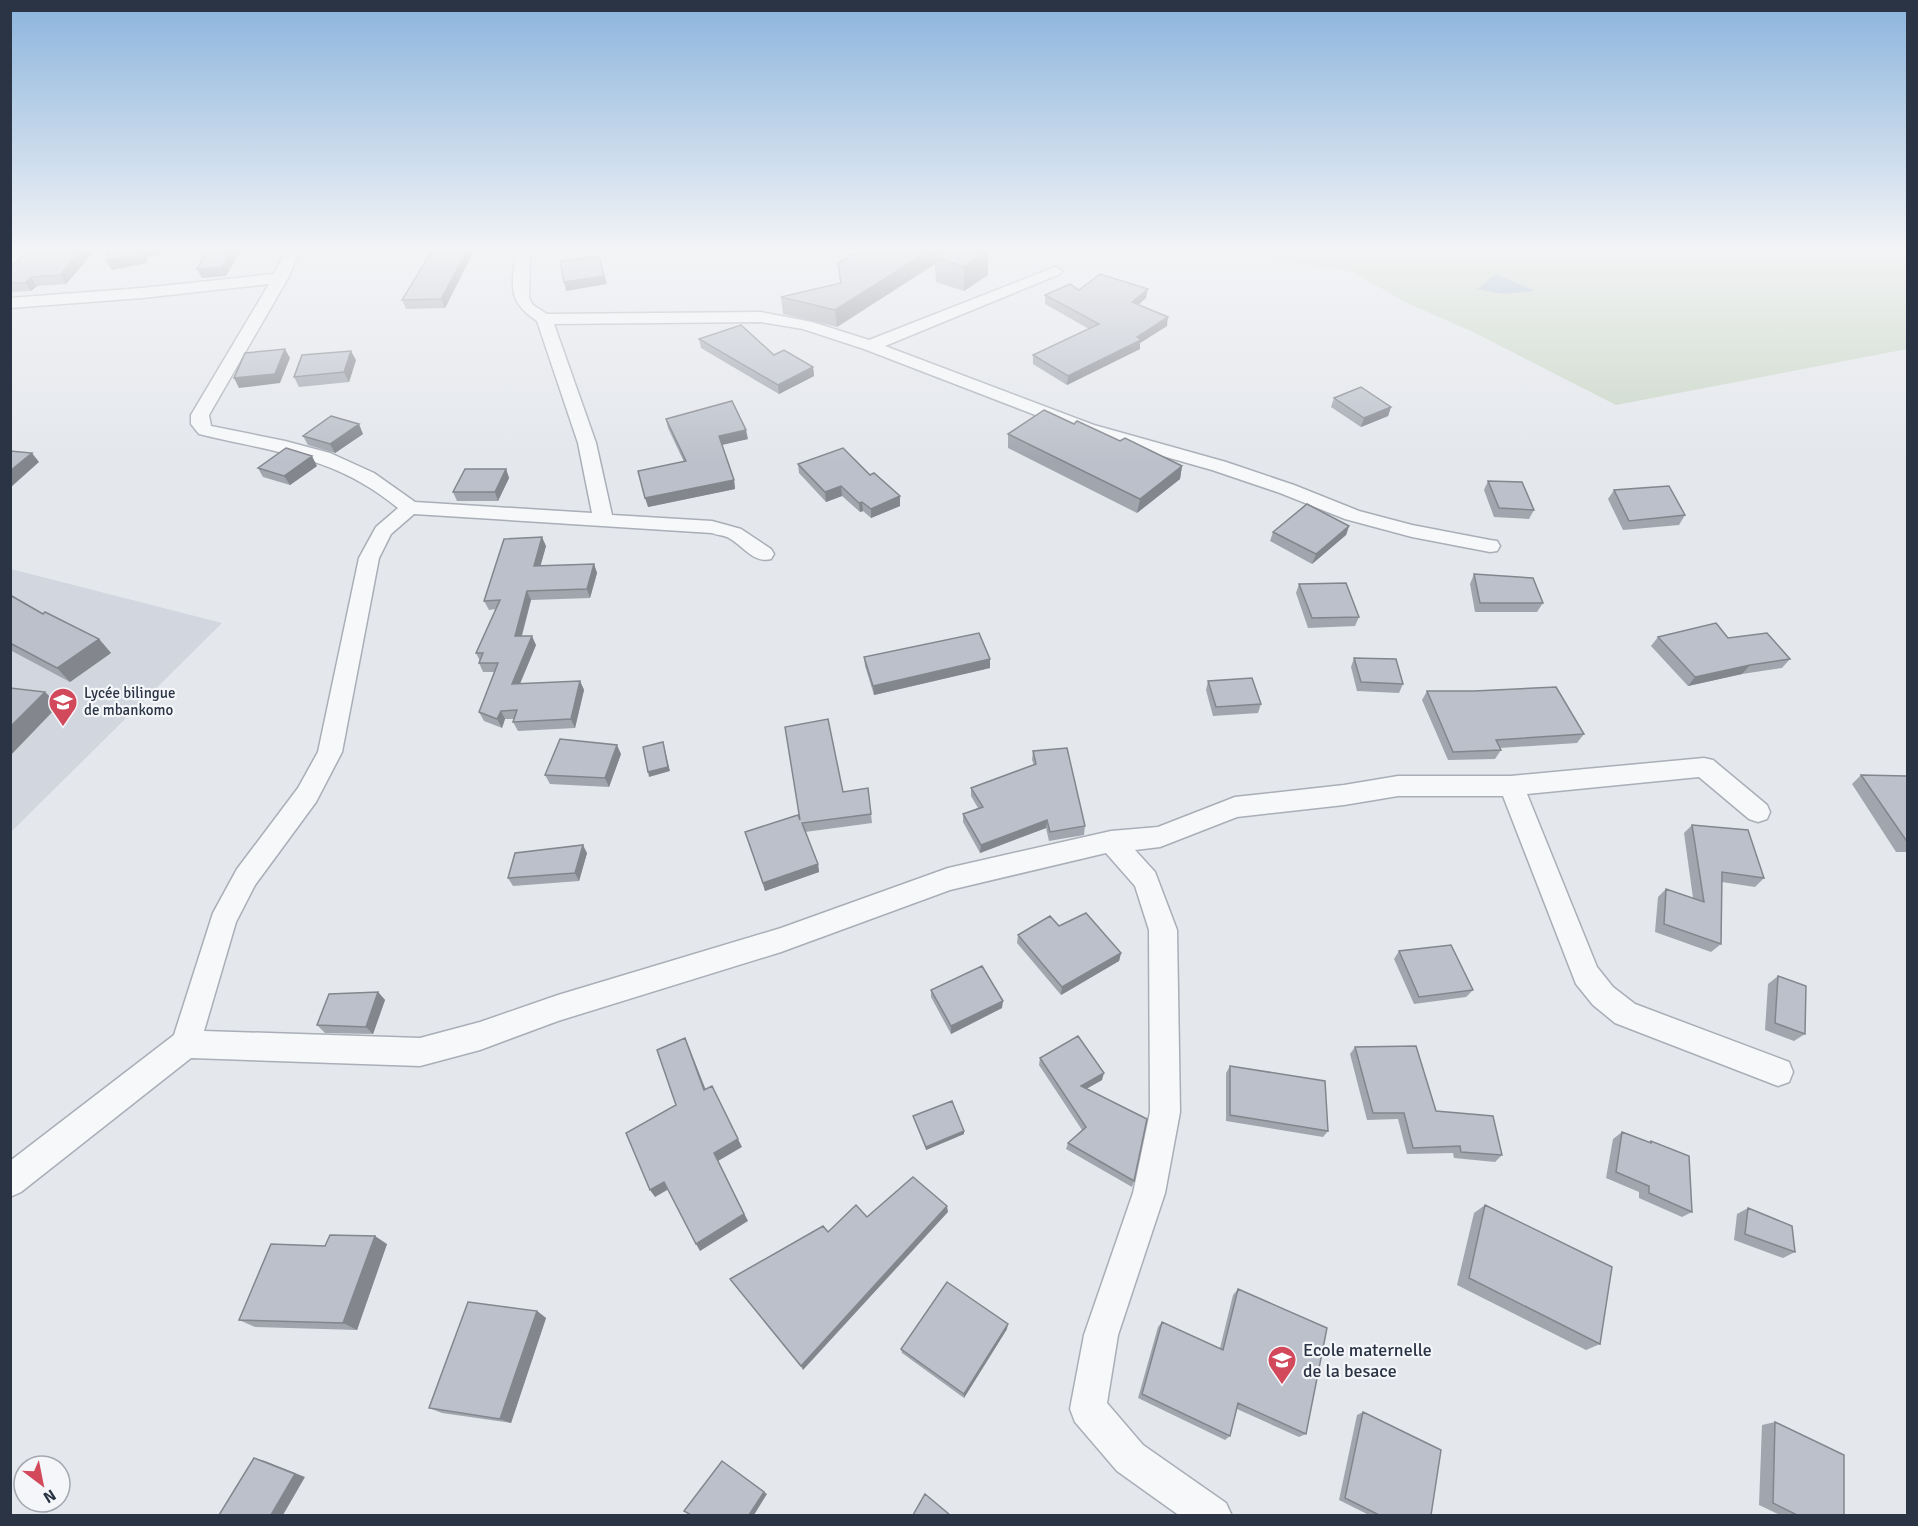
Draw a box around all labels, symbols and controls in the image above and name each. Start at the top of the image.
place label: Lycée bilingue de mbankomo [84,684,175,719]
school or university icon: Lycée bilingue de mbankomo [47,686,79,728]
place label: Ecole maternelle de la besace [1303,1339,1432,1382]
school or university icon: Ecole maternelle de la besace [1266,1344,1298,1386]
north arrow [12,1454,72,1514]
text: N [39,1484,59,1507]

